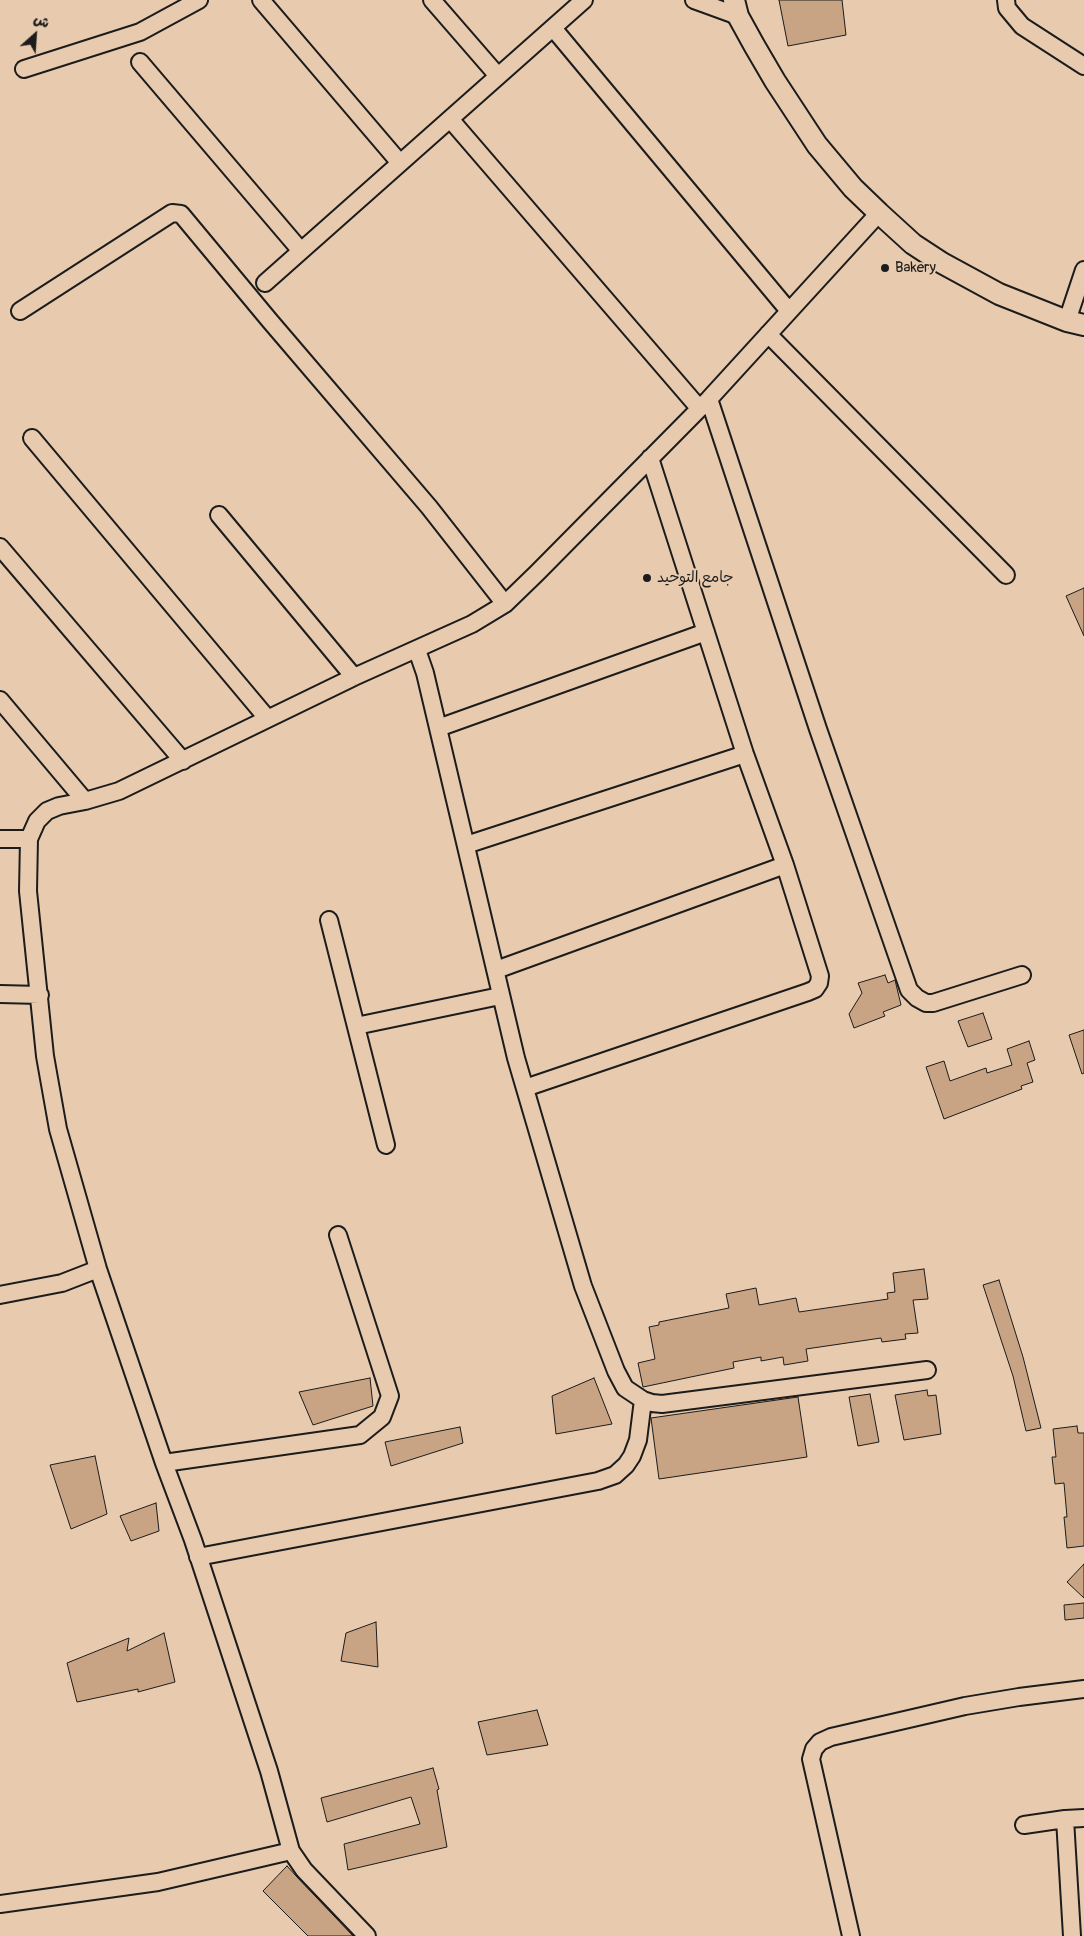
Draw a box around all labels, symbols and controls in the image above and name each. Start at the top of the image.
north arrow [10,10,60,60]
text: ش [31,10,52,32]
place label: Bakery [895,259,936,277]
marker: Bakery [879,262,891,274]
place label: جامع التوحيد [657,569,734,587]
marker: جامع التوحيد [641,572,653,584]

